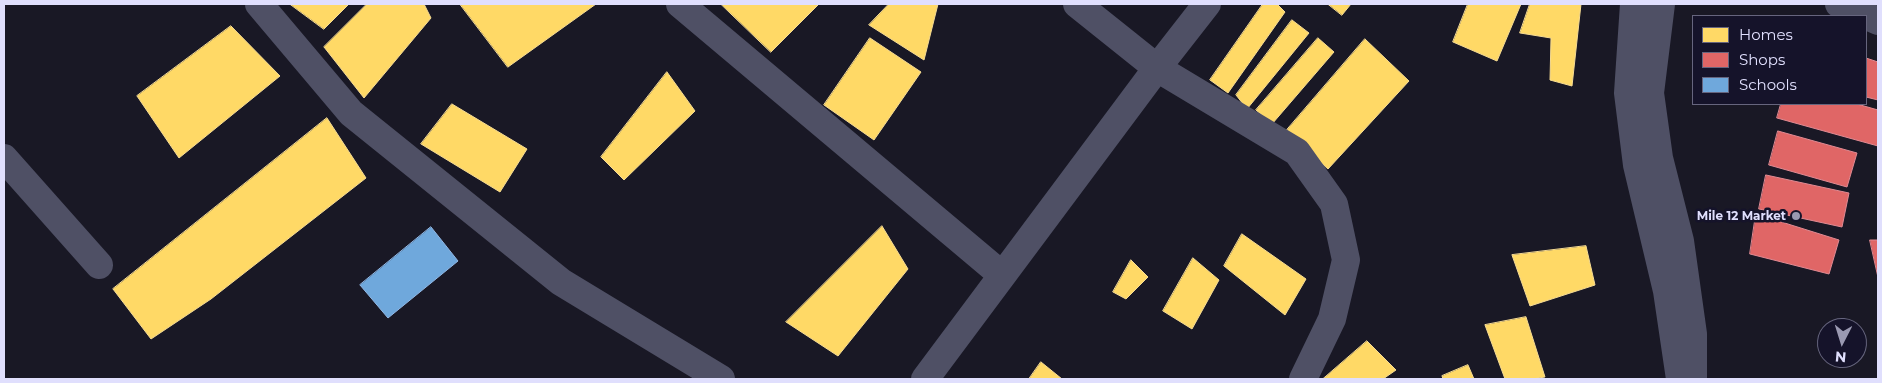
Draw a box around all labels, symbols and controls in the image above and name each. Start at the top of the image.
legend [1692,15,1867,105]
text: Homes [1739,25,1793,44]
text: Shops [1739,50,1785,69]
text: Schools [1739,75,1797,94]
place label: Mile 12 Market [1697,209,1786,223]
marker: Mile 12 Market [1790,210,1802,222]
north arrow [1817,318,1867,368]
text: N [1834,347,1847,366]

